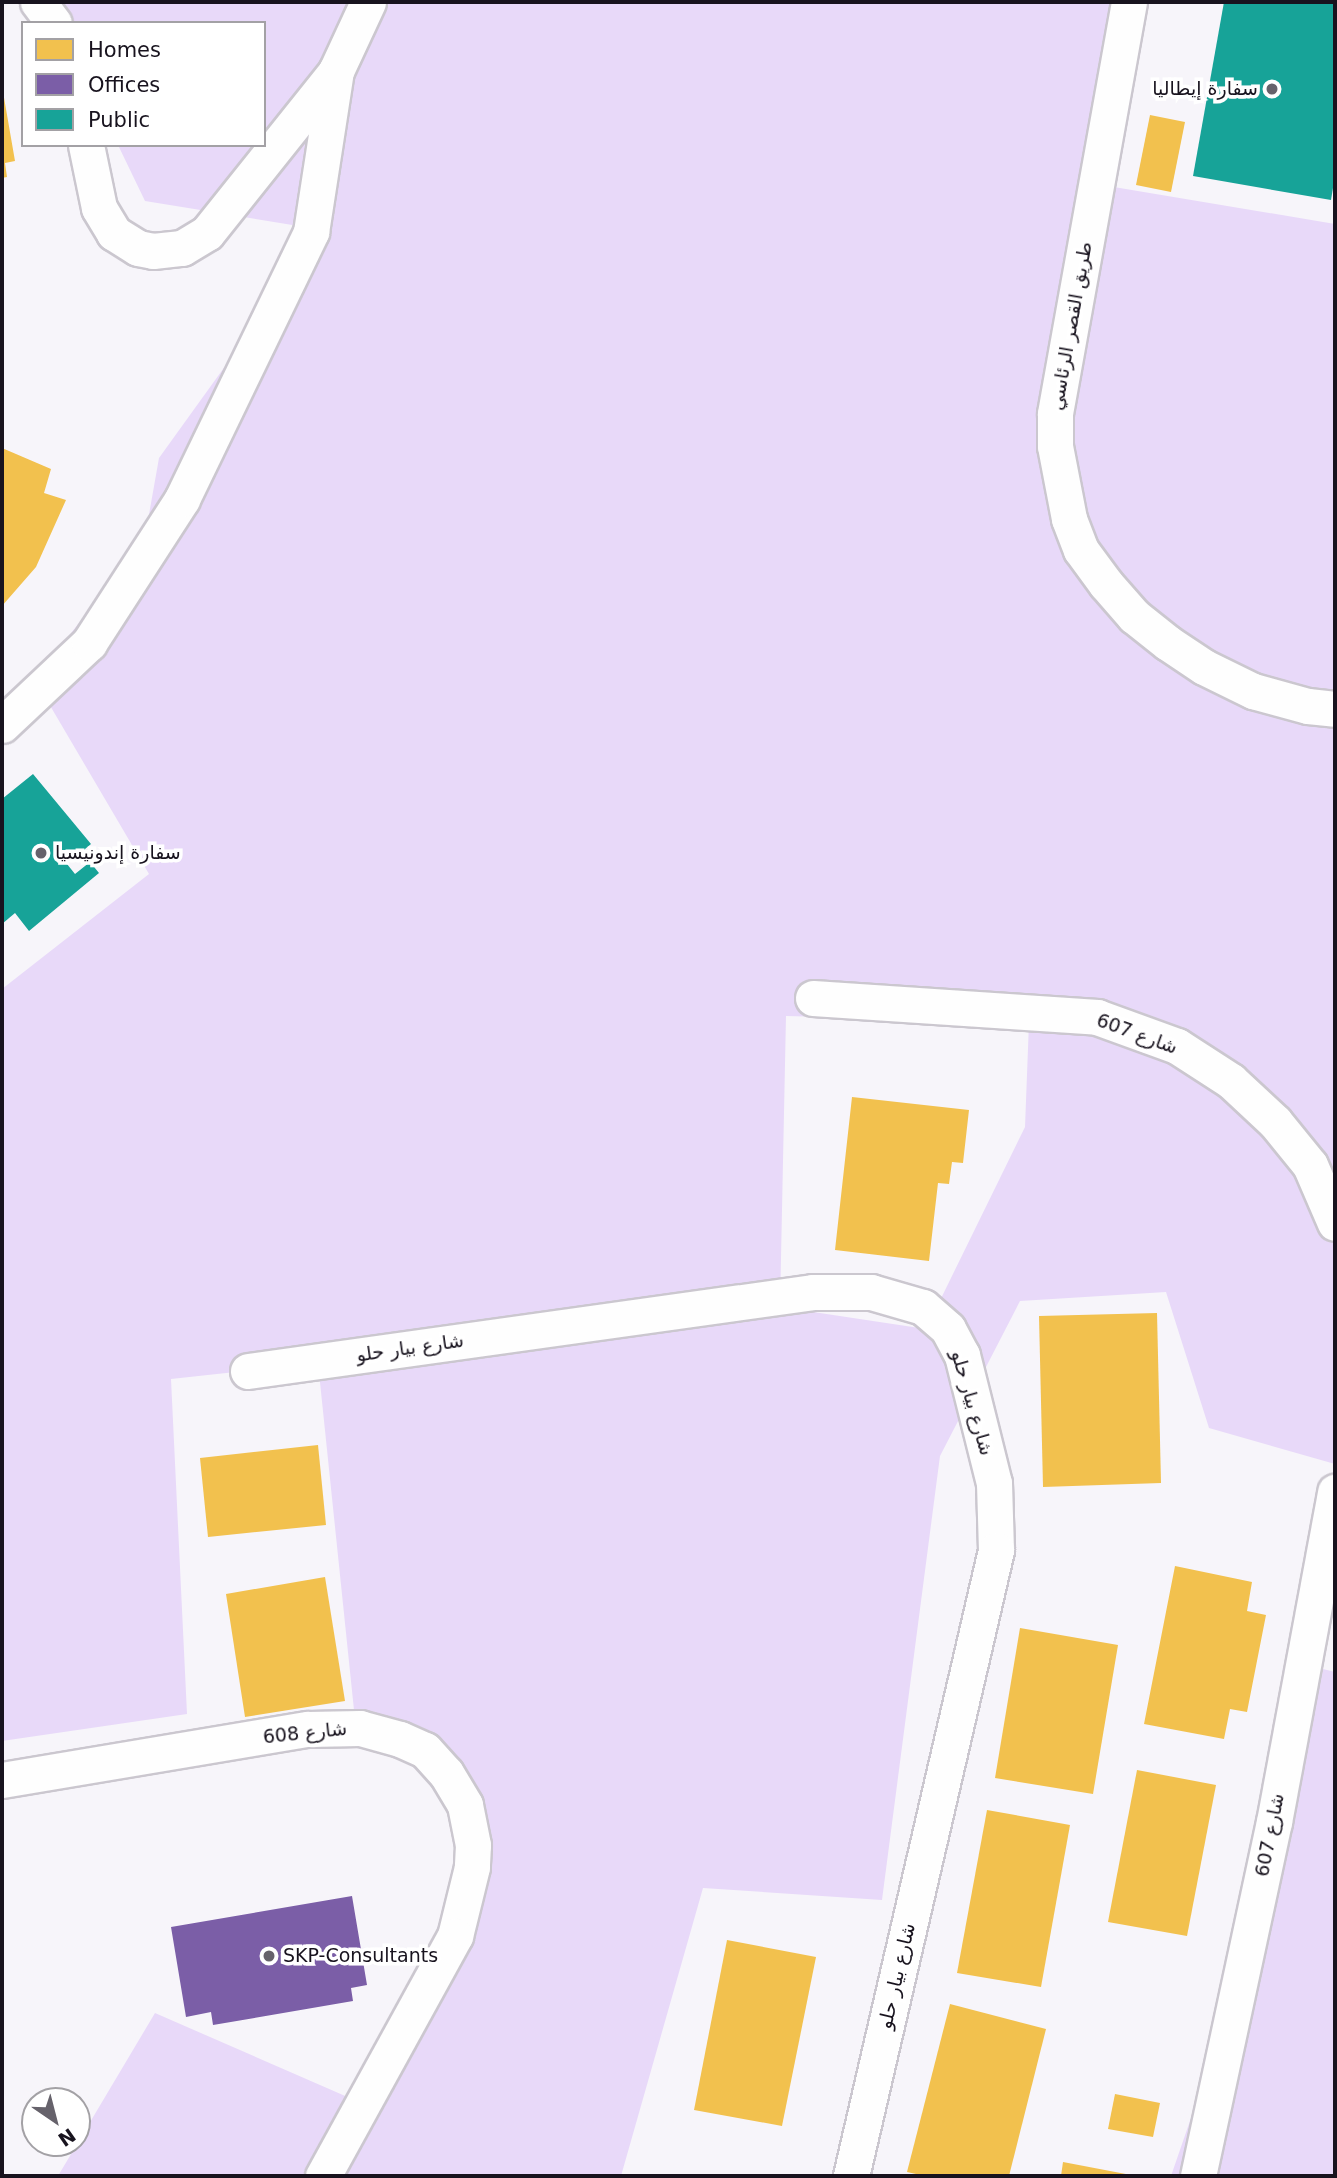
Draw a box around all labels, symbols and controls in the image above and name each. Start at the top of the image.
legend [21,21,266,147]
text: Homes [88,38,161,62]
text: Offices [88,73,160,97]
place label: سفارة إيطاليا [1152,78,1258,100]
marker: سفارة إيطاليا [1264,81,1280,97]
text: Public [88,108,150,132]
street label: طريق القصر الرئاسي [1045,240,1097,412]
place label: سفارة إندونيسيا [55,842,181,864]
marker: سفارة إندونيسيا [33,845,49,861]
street label: شارع 607 [1093,1009,1181,1059]
street label: شارع بيار حلو [355,1329,465,1367]
street label: شارع بيار حلو [946,1348,998,1458]
street label: شارع 608 [262,1717,348,1749]
street label: شارع 607 [1251,1791,1289,1879]
street label: شارع بيار حلو [874,1921,920,2031]
place label: SKP-Consultants [283,1945,438,1967]
marker: SKP-Consultants [261,1948,277,1964]
north arrow [21,2087,91,2157]
text: N [54,2124,80,2151]

